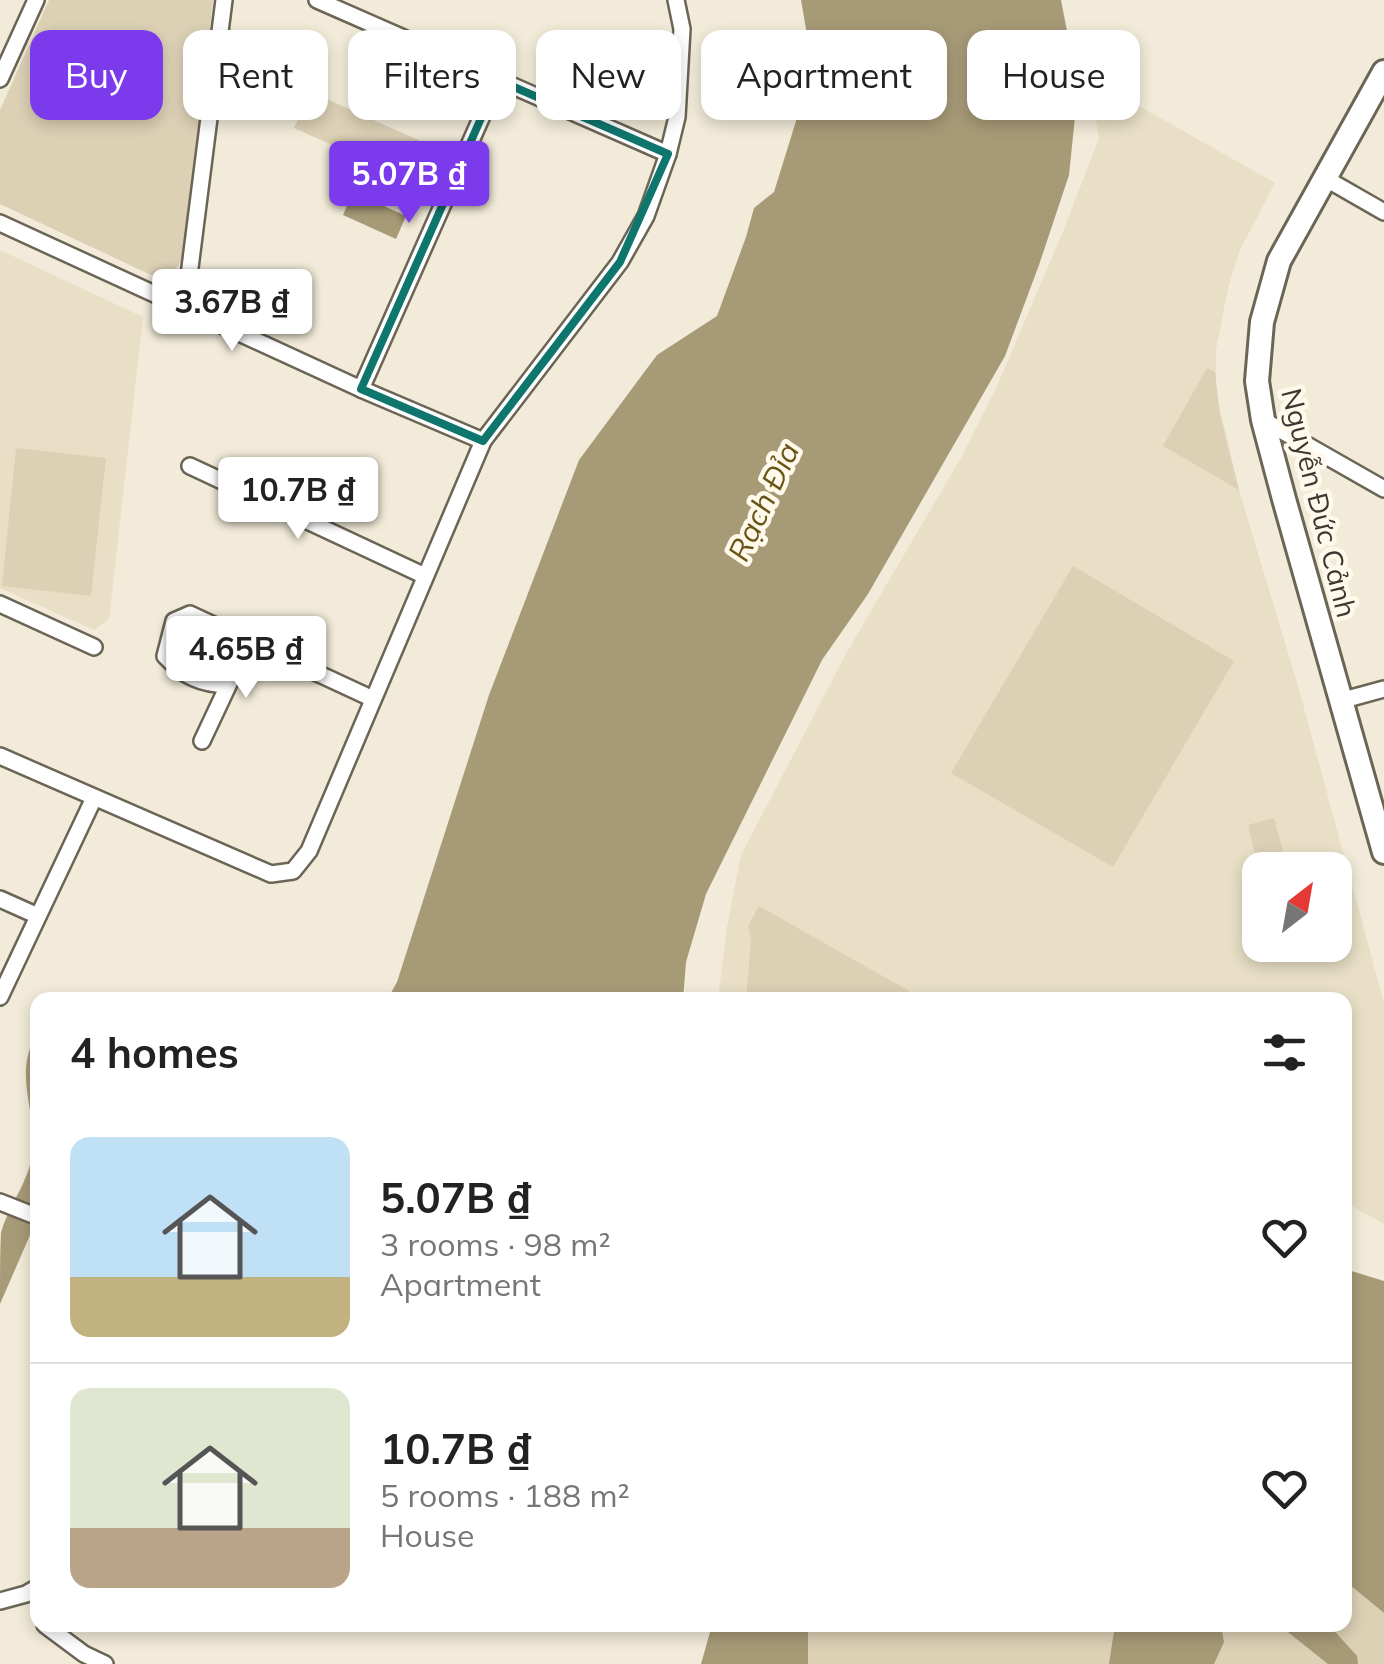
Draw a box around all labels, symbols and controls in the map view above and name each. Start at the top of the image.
chip: Buy [30,30,163,120]
chip: Rent [183,30,328,120]
chip: Filters [348,30,516,120]
chip: New [536,30,681,120]
chip: Apartment [701,30,947,120]
chip: House [967,30,1140,120]
pin: 5.07B ₫ [317,141,501,226]
text: 5.07B ₫ [351,153,467,193]
pin: 3.67B ₫ [140,269,324,354]
text: 3.67B ₫ [174,281,290,321]
street label: Nguyễn Đức Cảnh [1274,385,1365,621]
water label: Rạch Đỉa [719,436,807,567]
pin: 10.7B ₫ [206,457,390,542]
text: 10.7B ₫ [240,469,356,509]
pin: 4.65B ₫ [154,616,338,701]
text: 4.65B ₫ [188,628,304,668]
north arrow [1242,852,1352,962]
map controls [1242,852,1352,962]
icon: filters [1257,1025,1312,1080]
text: 4 homes [70,1026,239,1079]
text: 5.07B ₫ [380,1171,532,1224]
icon: home [150,1177,270,1297]
icon: heart [1257,1210,1312,1265]
text: 3 rooms · 98 m² [380,1224,611,1264]
text: Apartment [380,1264,541,1304]
text: 10.7B ₫ [380,1422,532,1475]
icon: home [150,1428,270,1548]
icon: heart [1257,1461,1312,1516]
text: 5 rooms · 188 m² [380,1475,630,1515]
text: House [380,1515,475,1555]

